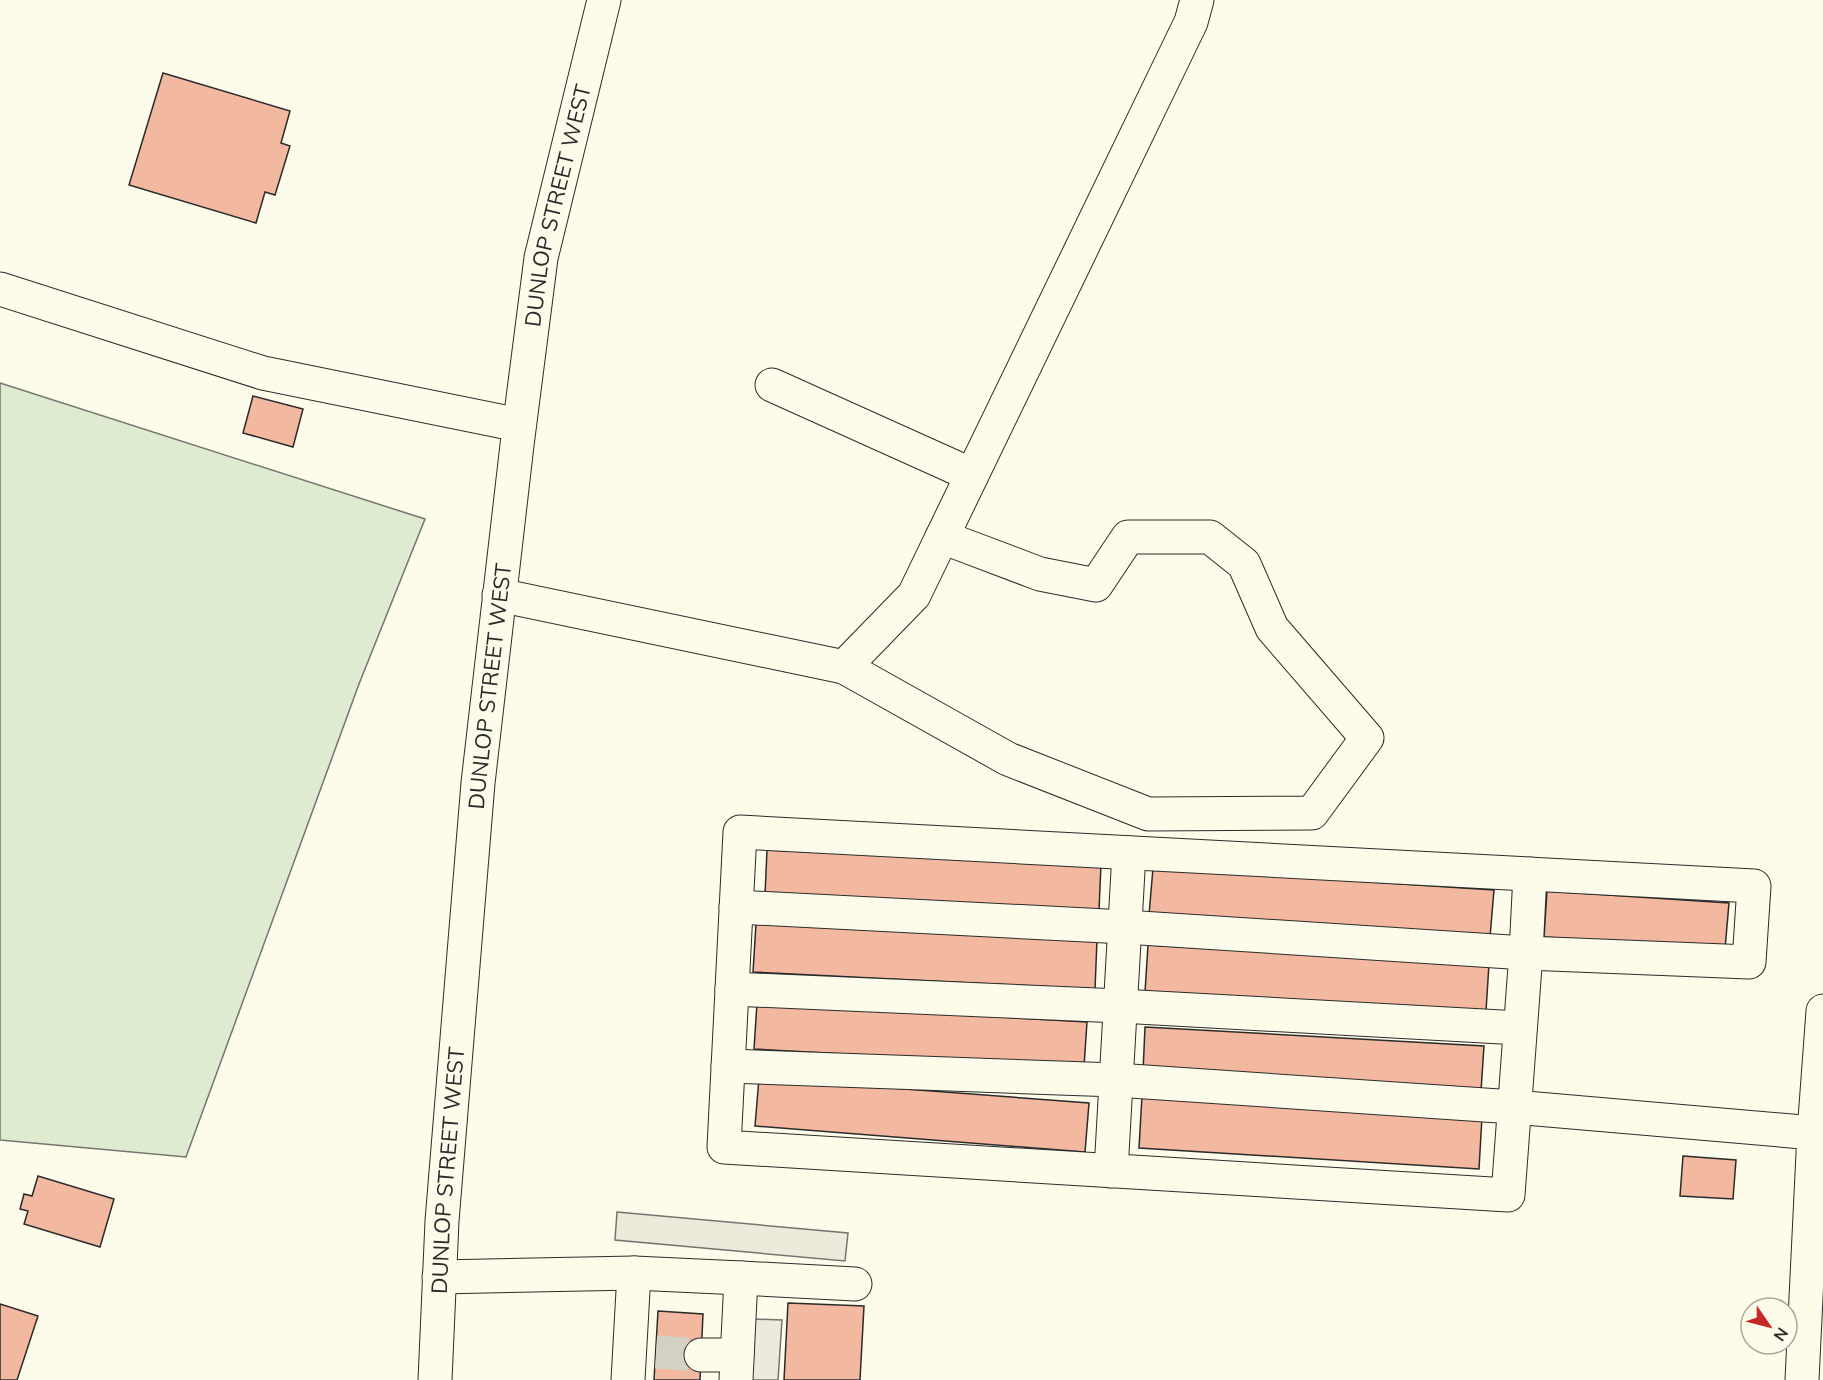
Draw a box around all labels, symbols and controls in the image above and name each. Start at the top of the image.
street label: DUNLOP STREET WEST [518,81,597,328]
street label: DUNLOP STREET WEST [462,562,517,811]
street label: DUNLOP STREET WEST [425,1046,470,1295]
north arrow [1739,1296,1799,1356]
text: N [1770,1324,1793,1345]

